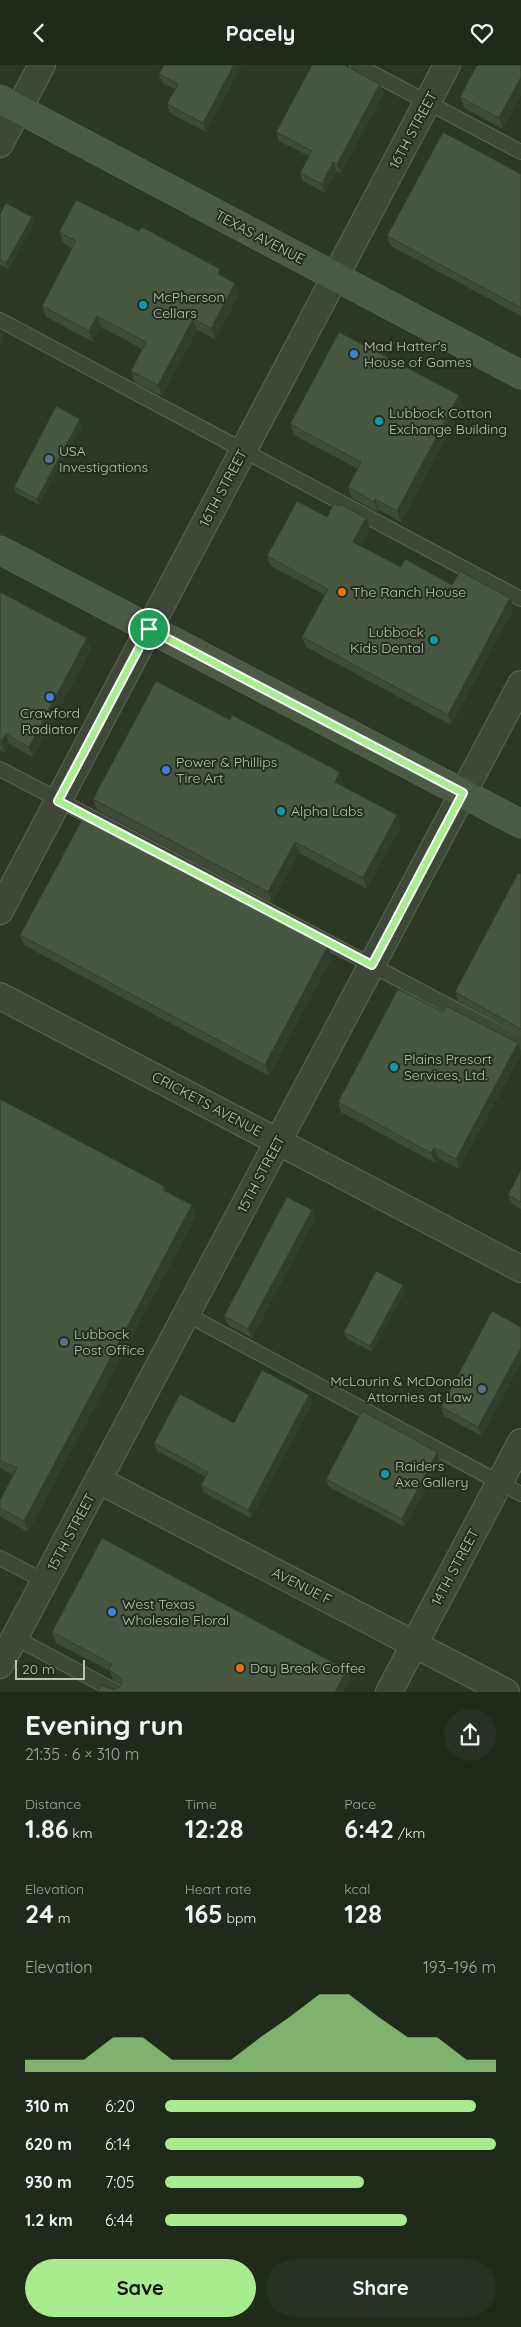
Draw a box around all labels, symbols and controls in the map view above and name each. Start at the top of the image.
icon: back [25,19,53,47]
text: Pacely [226,19,295,47]
icon: heart [468,19,496,47]
street label: 16TH STREET [385,88,441,172]
street label: TEXAS AVENUE [212,206,308,268]
place label: McPherson Cellars [153,288,225,322]
marker: McPherson Cellars [137,299,149,311]
place label: Mad Hatter's House of Games [364,337,472,371]
marker: Mad Hatter's House of Games [348,348,360,360]
place label: Lubbock Cotton Exchange Building [389,404,507,438]
marker: Lubbock Cotton Exchange Building [373,415,385,427]
place label: USA Investigations [59,442,148,476]
street label: 16TH STREET [195,446,251,530]
marker: USA Investigations [43,453,55,465]
place label: The Ranch House [352,583,466,601]
marker: The Ranch House [336,586,348,598]
pin [128,608,170,650]
icon: arrive [135,615,163,643]
place label: Lubbock Kids Dental [350,623,424,657]
marker: Lubbock Kids Dental [428,634,440,646]
marker: Crawford Radiator [44,691,56,703]
place label: Crawford Radiator [20,704,80,738]
place label: Power & Phillips Tire Art [176,753,277,787]
marker: Power & Phillips Tire Art [160,764,172,776]
place label: Alpha Labs [291,802,363,820]
marker: Alpha Labs [275,805,287,817]
place label: Plains Presort Services, Ltd. [404,1050,492,1084]
marker: Plains Presort Services, Ltd. [388,1061,400,1073]
street label: CRICKETS AVENUE [149,1067,265,1141]
street label: 15TH STREET [233,1132,289,1216]
place label: Lubbock Post Office [74,1325,145,1359]
marker: Lubbock Post Office [58,1336,70,1348]
place label: McLaurin & McDonald Attornies at Law [330,1372,472,1406]
marker: McLaurin & McDonald Attornies at Law [476,1383,488,1395]
place label: Raiders Axe Gallery [395,1457,468,1491]
marker: Raiders Axe Gallery [379,1468,391,1480]
street label: 15TH STREET [43,1490,99,1574]
street label: 14TH STREET [427,1525,483,1609]
street label: AVENUE F [269,1563,335,1609]
place label: West Texas Wholesale Floral [122,1595,229,1629]
marker: West Texas Wholesale Floral [106,1606,118,1618]
scale bar [15,1657,85,1680]
place label: Day Break Coffee [250,1659,366,1677]
text: 20 m [22,1660,55,1678]
marker: Day Break Coffee [234,1662,246,1674]
text: Evening run [25,1707,184,1742]
button: share [444,1709,496,1761]
text: 21:35 · 6 × 310 m [25,1744,139,1764]
text: Distance [25,1795,81,1813]
text: Time [185,1795,217,1813]
text: Pace [344,1795,376,1813]
text: 1.86 [25,1813,68,1844]
text: 12:28 [185,1813,243,1844]
text: 6:42 [344,1813,394,1844]
text: km [68,1824,93,1842]
text: /km [394,1824,425,1842]
text: Elevation [25,1880,84,1898]
text: Heart rate [185,1880,251,1898]
text: kcal [344,1880,370,1898]
text: 24 [25,1898,54,1929]
text: 165 [185,1898,223,1929]
text: 128 [344,1898,382,1929]
text: m [54,1909,71,1927]
text: bpm [223,1909,256,1927]
text: Elevation [25,1957,92,1977]
text: 193–196 m [423,1957,496,1977]
text: 310 m [25,2096,69,2116]
text: 6:20 [105,2096,135,2116]
text: 620 m [25,2134,72,2154]
text: 6:14 [105,2134,131,2154]
text: 930 m [25,2172,72,2192]
text: 7:05 [105,2172,134,2192]
text: 1.2 km [25,2210,73,2230]
text: 6:44 [105,2210,133,2230]
button: Save [25,2259,256,2317]
button: Share [266,2259,496,2317]

